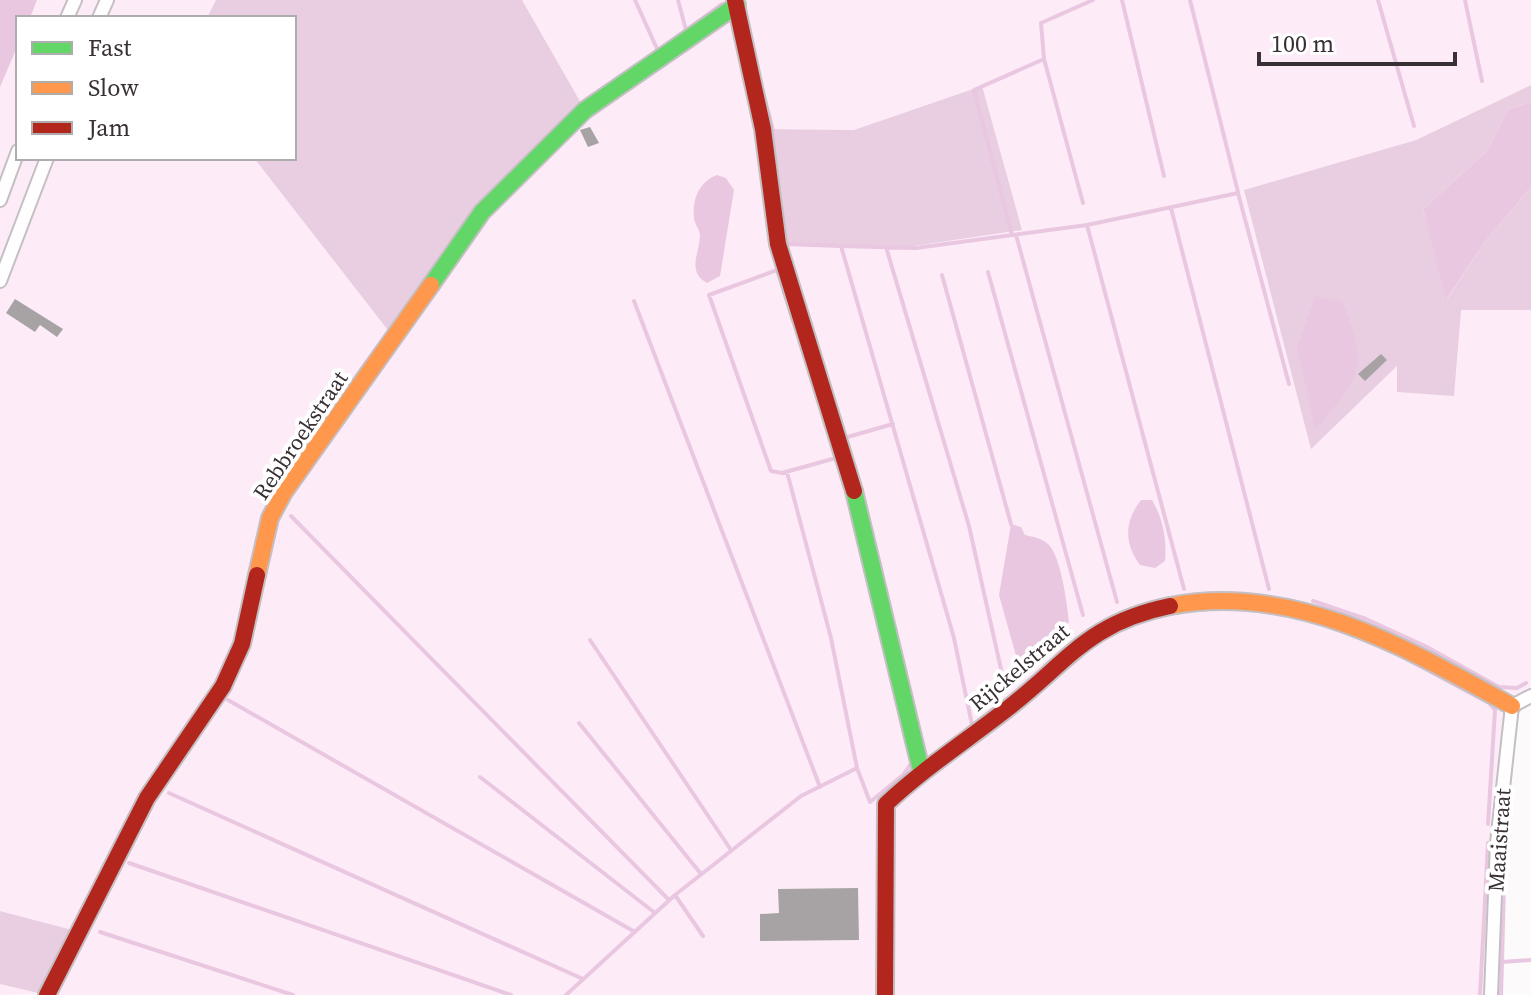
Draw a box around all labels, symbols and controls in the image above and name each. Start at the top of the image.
legend [16,16,296,160]
scale bar [1259,16,1455,66]
text: 100 m [1271,27,1334,60]
text: Fast [88,31,132,64]
text: Slow [88,71,139,104]
text: Jam [87,111,130,144]
street label: Rebbroekstraat [246,364,355,505]
street label: Rijckelstraat [963,616,1076,718]
street label: Maaistraat [1480,786,1518,893]

